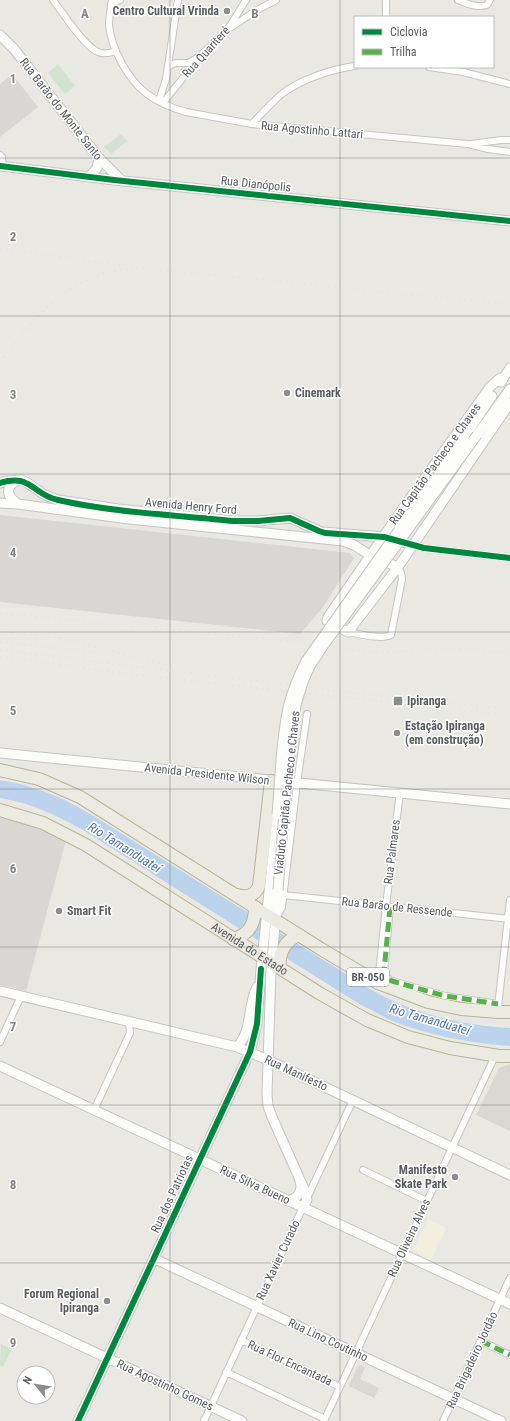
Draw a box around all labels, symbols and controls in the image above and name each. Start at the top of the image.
place label: Centro Cultural Vrinda [112,4,219,18]
text: A [81,6,89,21]
marker: Centro Cultural Vrinda [222,6,232,16]
text: B [251,6,259,21]
legend [354,16,494,68]
street label: Rua Quariteré [179,23,233,81]
text: Ciclovia [390,25,428,39]
text: Trilha [390,45,417,59]
street label: Rua Barão do Monte Santo [17,55,105,163]
text: 1 [10,71,16,86]
street label: Rua Agostinho Lattari [260,119,364,141]
street label: Rua Dianópolis [220,173,292,195]
text: 2 [10,229,17,244]
place label: Cinemark [295,386,341,400]
text: 3 [10,387,16,402]
marker: Cinemark [282,388,292,398]
street label: Rua Capitão Pacheco e Chaves [386,401,484,527]
street label: Avenida Henry Ford [145,495,237,517]
text: 4 [10,545,17,560]
place label: Ipiranga [407,694,447,708]
marker: Ipiranga [392,695,404,707]
text: 5 [10,703,17,718]
street label: Viaduto Capitão Pacheco e Chaves [271,710,303,876]
place label: Estação Ipiranga (em construção) [405,719,485,747]
marker: Estação Ipiranga (em construção) [392,728,402,738]
street label: Avenida Presidente Wilson [144,760,270,788]
water label: Rio Tamanduateí [85,819,166,877]
street label: Rua Palmares [381,819,403,885]
text: 6 [10,861,17,876]
street label: Rua Barão de Ressende [341,894,453,920]
place label: Smart Fit [67,904,111,918]
marker: Smart Fit [54,906,64,916]
street label: Avenida do Estado [209,919,290,978]
road number: BR-050 [347,968,389,986]
water label: Rio Tamanduateí [388,1001,474,1039]
text: 7 [10,1019,17,1034]
street label: Rua Manifesto [262,1052,330,1094]
street label: Rua dos Patriotas [148,1153,196,1235]
street label: Rua Silva Bueno [218,1163,292,1207]
place label: Manifesto Skate Park [395,1163,447,1191]
marker: Manifesto Skate Park [450,1172,460,1182]
text: 8 [10,1177,16,1192]
street label: Rua Oliveira Alves [385,1197,433,1279]
street label: Rua Xavier Curado [253,1218,303,1302]
place label: Forum Regional Ipiranga [24,1287,99,1315]
marker: Forum Regional Ipiranga [102,1296,112,1306]
street label: Rua Brigadeiro Jordão [443,1309,501,1411]
street label: Rua Lino Coutinho [286,1315,370,1365]
text: 9 [10,1335,16,1350]
street label: Rua Flor Encantada [246,1337,335,1389]
street label: Rua Agostinho Gomes [114,1356,216,1414]
north arrow [16,1365,56,1405]
text: N [20,1374,35,1386]

